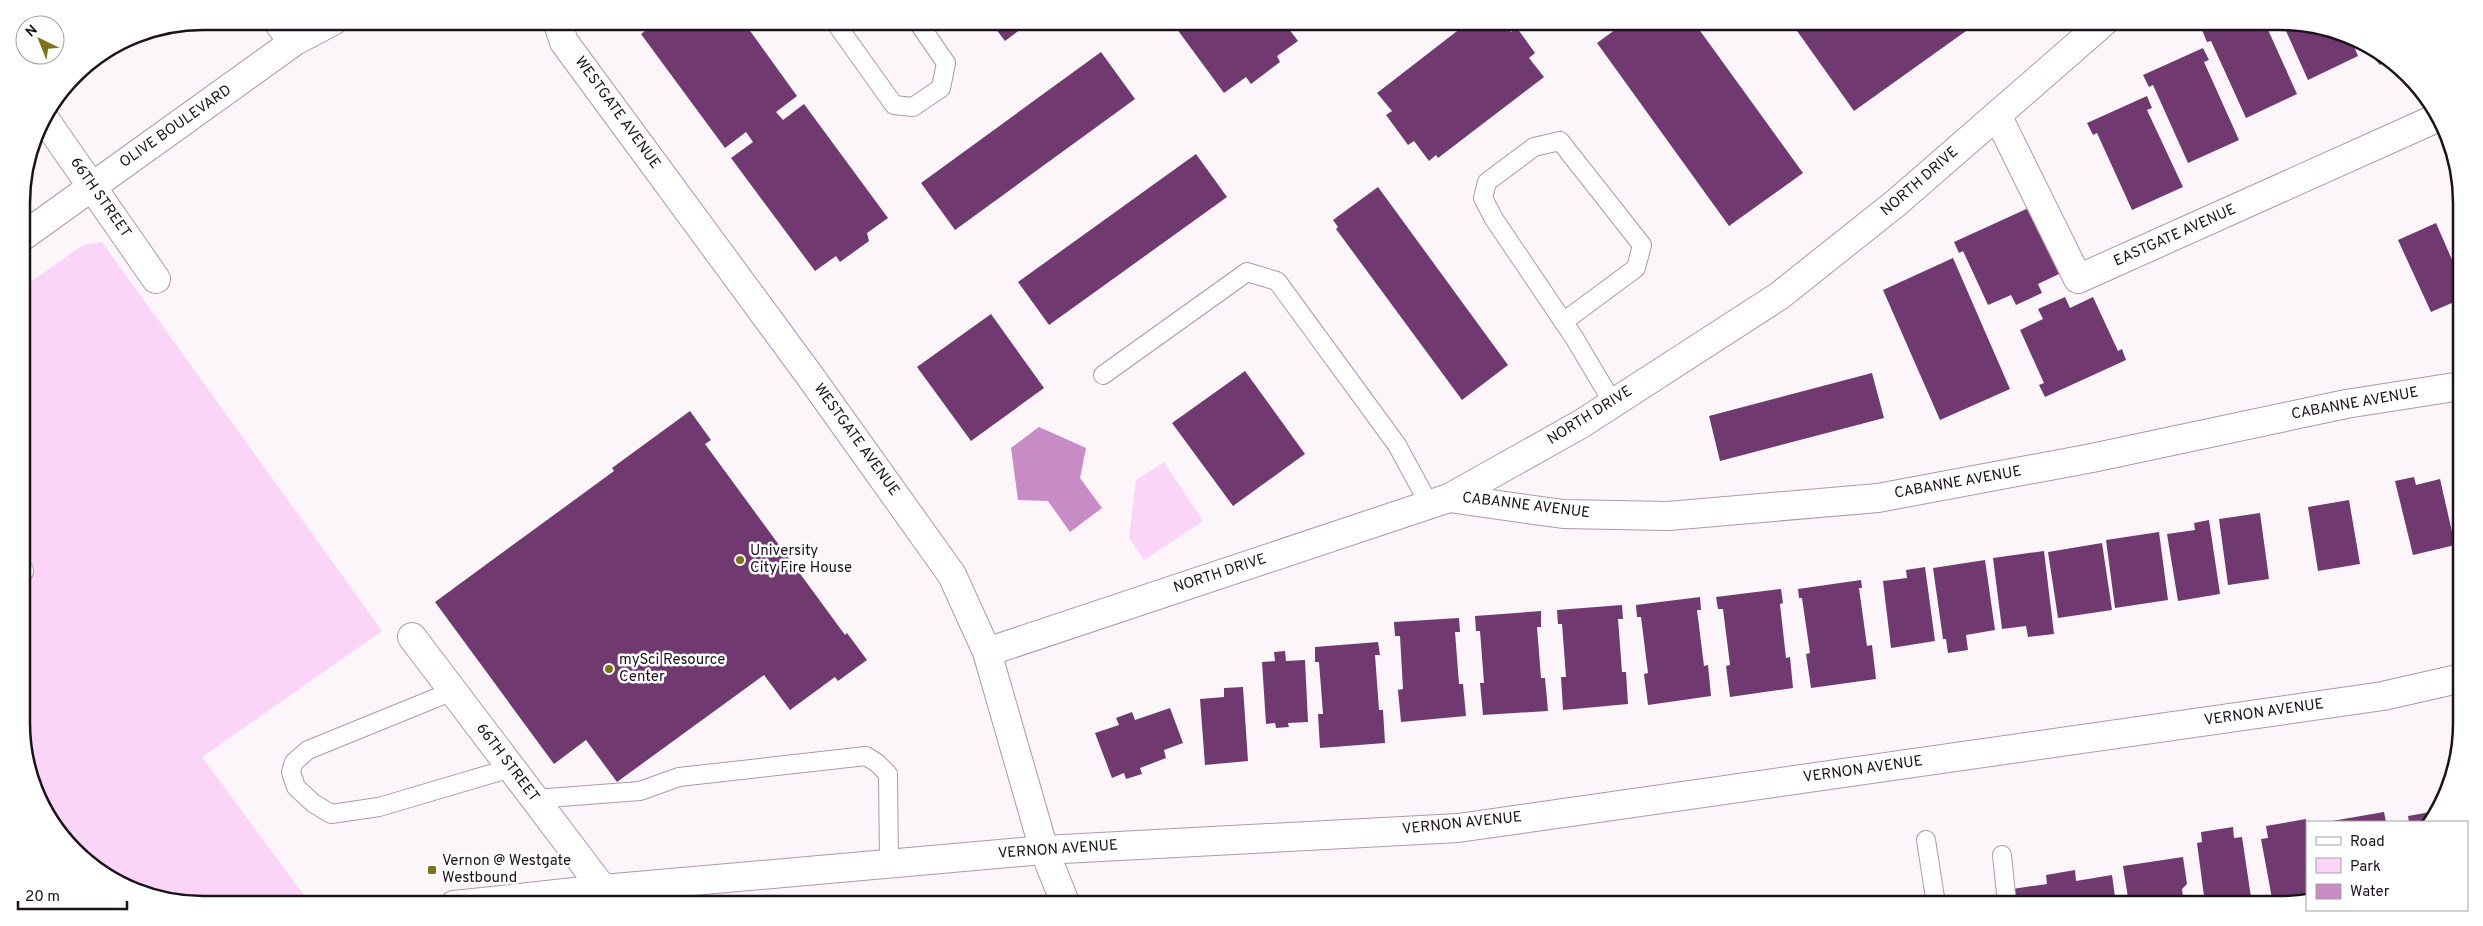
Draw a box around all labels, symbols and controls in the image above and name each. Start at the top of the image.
north arrow [15,15,65,65]
text: N [23,22,42,41]
street label: WESTGATE AVENUE [570,53,664,173]
street label: OLIVE BOULEVARD [116,81,236,173]
street label: NORTH DRIVE [1877,143,1963,221]
street label: 66TH STREET [65,154,135,242]
street label: EASTGATE AVENUE [2111,200,2239,272]
street label: WESTGATE AVENUE [809,380,903,500]
street label: NORTH DRIVE [1544,382,1636,450]
street label: CABANNE AVENUE [2290,383,2420,425]
street label: CABANNE AVENUE [1893,462,2023,504]
street label: CABANNE AVENUE [1461,489,1591,523]
place label: University City Fire House [750,542,852,578]
street label: NORTH DRIVE [1171,550,1269,598]
marker: University City Fire House [734,554,746,566]
place label: mySci Resource Center [619,651,725,687]
marker: mySci Resource Center [603,663,615,675]
street label: VERNON AVENUE [2203,695,2325,731]
street label: 66TH STREET [471,720,543,806]
street label: VERNON AVENUE [1802,752,1924,788]
street label: VERNON AVENUE [1401,808,1523,840]
legend [2306,821,2468,911]
text: Road [2350,833,2385,852]
street label: VERNON AVENUE [997,836,1119,864]
place label: Vernon @ Westgate Westbound [442,852,571,888]
text: Park [2350,858,2381,877]
marker: Vernon @ Westgate Westbound [426,864,438,876]
scale bar [18,878,126,910]
text: Water [2350,883,2390,902]
text: 20 m [25,888,60,907]

